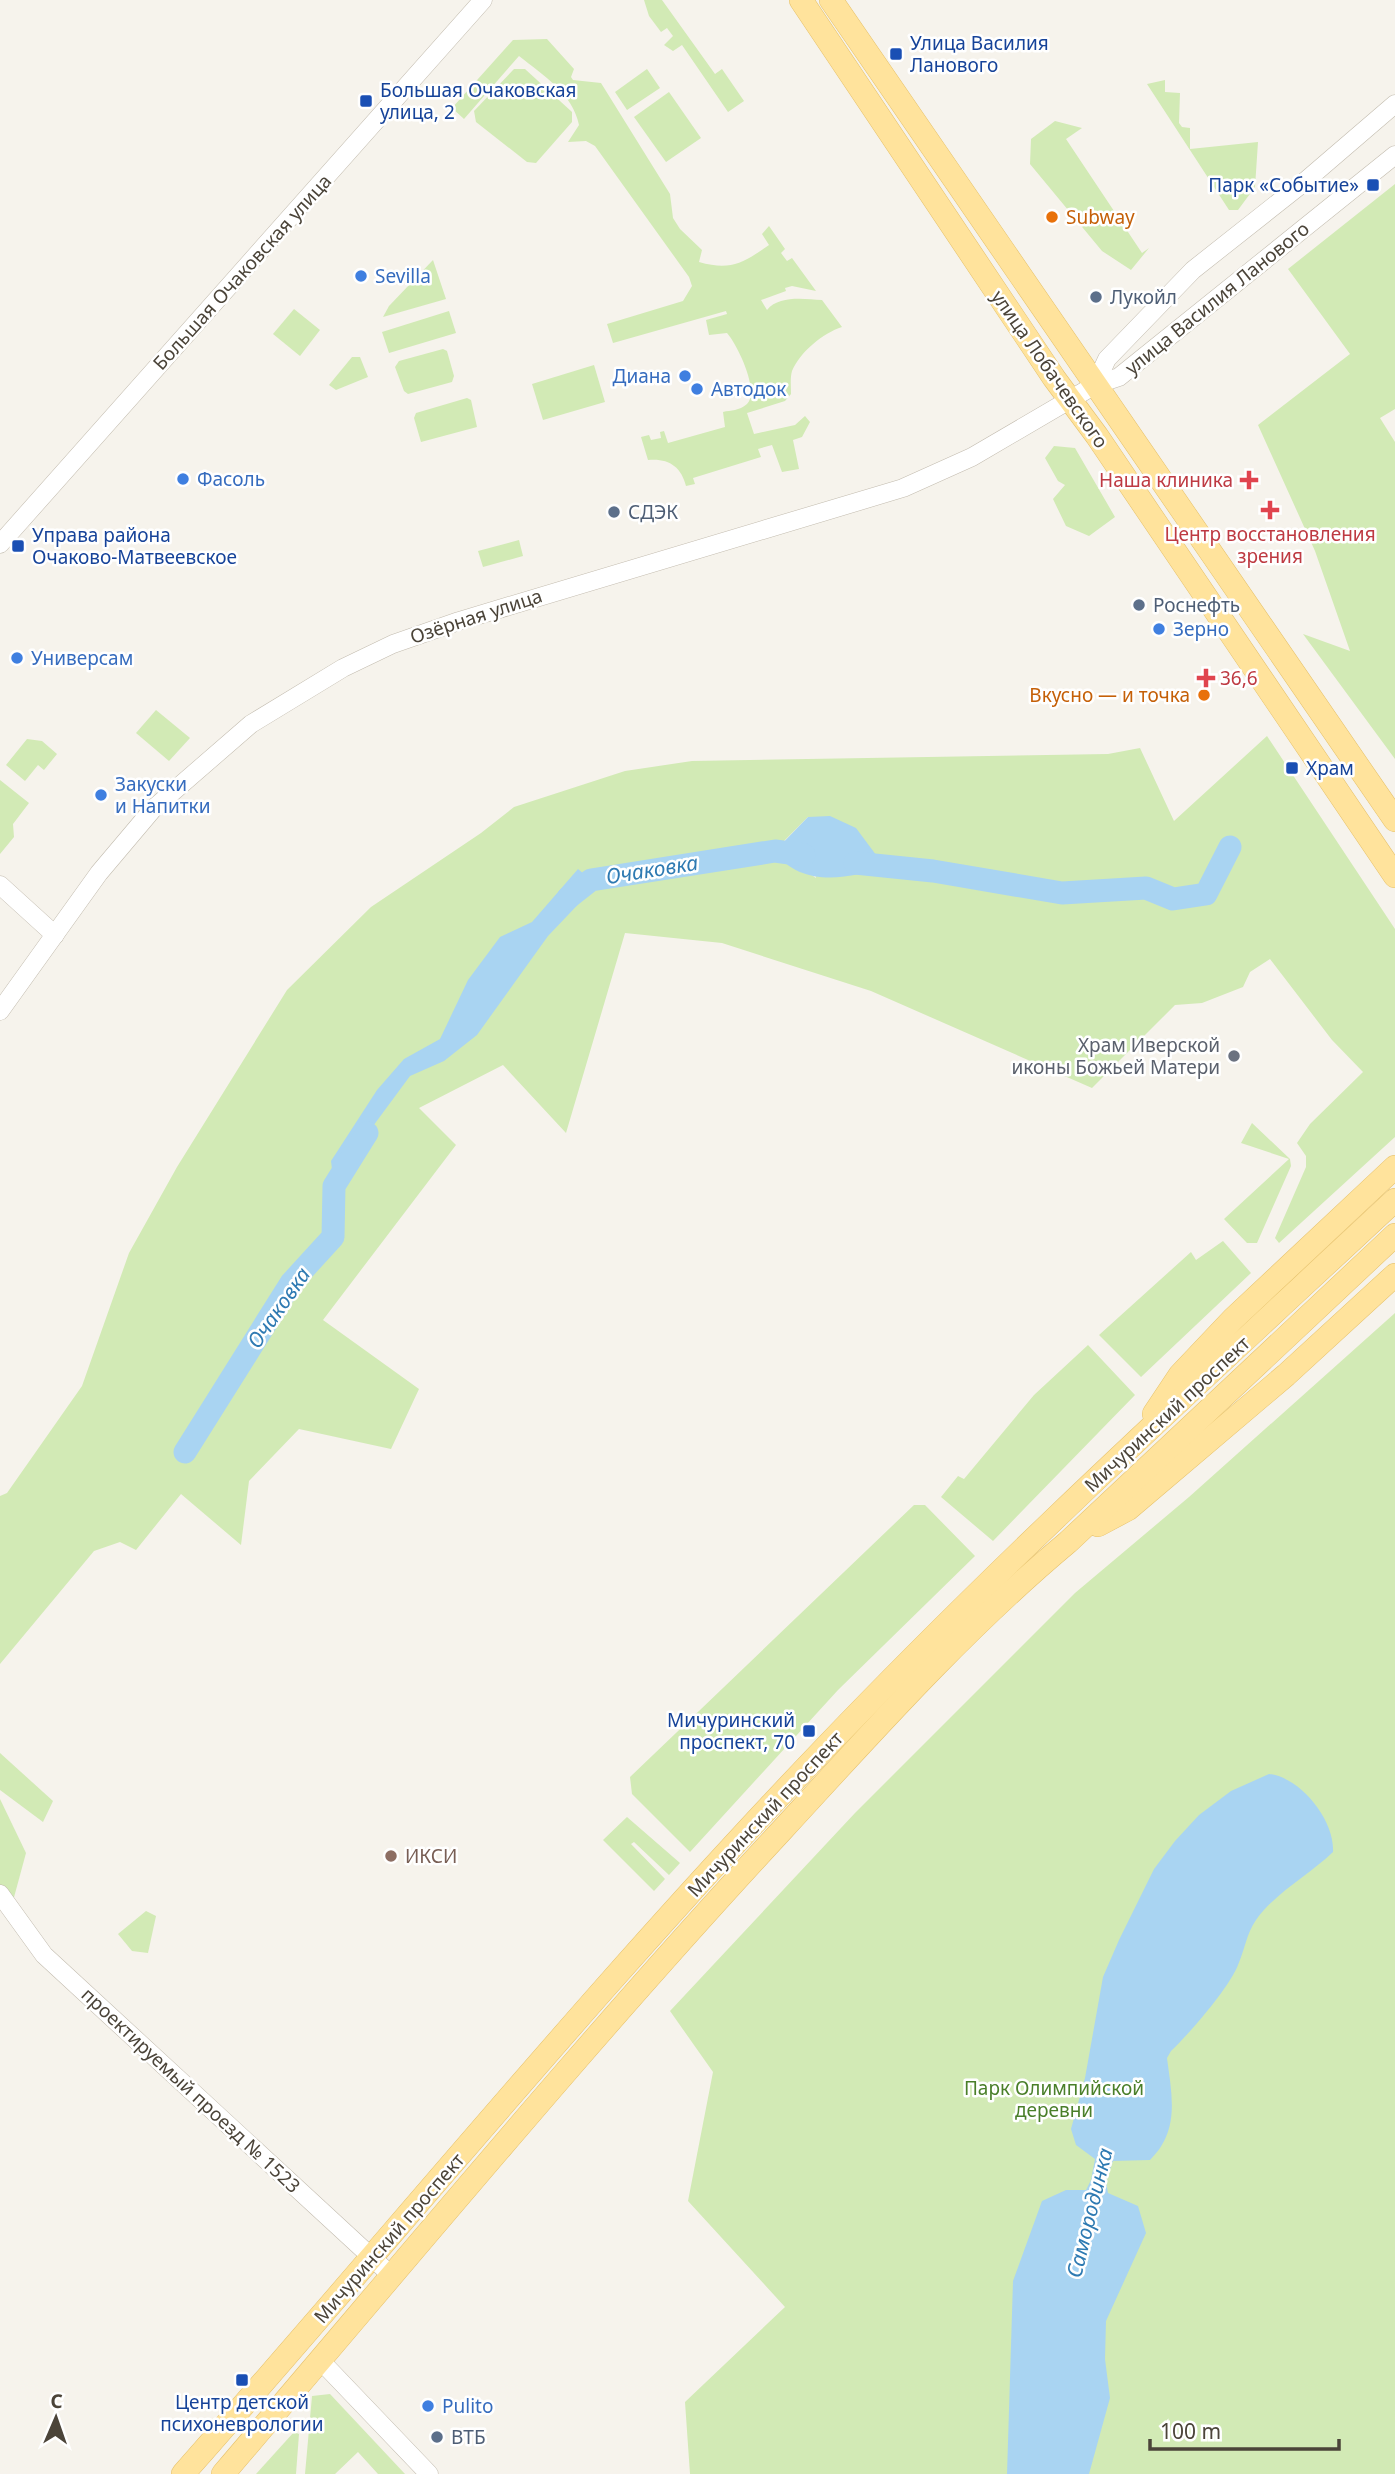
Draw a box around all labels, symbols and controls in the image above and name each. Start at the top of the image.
place label: Улица Василия Ланового [910,30,1049,78]
marker: Улица Василия Ланового [888,46,904,62]
place label: Большая Очаковская улица, 2 [380,77,576,125]
marker: Большая Очаковская улица, 2 [358,93,374,109]
street label: Большая Очаковская улица [147,168,337,376]
place label: Парк «Событие» [1208,172,1359,198]
marker: Парк «Событие» [1365,177,1381,193]
place label: Subway [1066,204,1135,230]
marker: Subway [1044,209,1060,225]
street label: улица Василия Ланового [1119,216,1315,380]
place label: Sevilla [375,263,431,289]
marker: Sevilla [353,268,369,284]
place label: Лукойл [1110,284,1177,310]
street label: улица Лобачевского [986,285,1114,453]
marker: Лукойл [1088,289,1104,305]
place label: Диана [613,363,671,389]
marker: Диана [677,368,693,384]
place label: Автодок [711,376,786,402]
marker: Автодок [689,381,705,397]
place label: Фасоль [197,466,265,492]
place label: Наша клиника [1099,467,1233,493]
marker: Наша клиника [1239,470,1259,490]
marker: Фасоль [175,471,191,487]
place label: СДЭК [628,499,678,525]
marker: Центр восстановления зрения [1260,500,1280,520]
marker: СДЭК [606,504,622,520]
place label: Центр восстановления зрения [1164,521,1376,569]
place label: Управа района Очаково-Матвеевское [32,522,237,570]
marker: Управа района Очаково-Матвеевское [10,538,26,554]
street label: Озёрная улица [406,582,546,650]
place label: Роснефть [1153,592,1240,618]
marker: Роснефть [1131,597,1147,613]
place label: Зерно [1173,616,1229,642]
marker: Зерно [1151,621,1167,637]
place label: Универсам [31,645,133,671]
marker: Универсам [9,650,25,666]
place label: 36,6 [1220,665,1258,691]
marker: 36,6 [1198,670,1214,686]
place label: Вкусно — и точка [1029,682,1190,708]
marker: Вкусно — и точка [1196,687,1212,703]
place label: Храм [1306,755,1354,781]
marker: Храм [1284,760,1300,776]
place label: Закуски и Напитки [115,771,210,819]
marker: Закуски и Напитки [93,787,109,803]
water label: Очаковка [604,848,700,890]
place label: Храм Иверской иконы Божьей Матери [1012,1032,1220,1080]
marker: Храм Иверской иконы Божьей Матери [1226,1048,1242,1064]
water label: Очаковка [240,1261,316,1353]
street label: Мичуринский проспект [1079,1330,1256,1498]
place label: Мичуринский проспект, 70 [667,1707,795,1755]
marker: Мичуринский проспект, 70 [801,1723,817,1739]
street label: Мичуринский проспект [681,1725,849,1902]
place label: ИКСИ [405,1843,457,1869]
marker: ИКСИ [383,1848,399,1864]
street label: проектируемый проезд № 1523 [76,1982,306,2198]
park label: Парк Олимпийской деревни [964,2075,1144,2123]
water label: Самородинка [1059,2145,1119,2281]
street label: Мичуринский проспект [308,2147,470,2329]
marker: Центр детской психоневрологии [234,2372,250,2388]
north arrow [21,2383,91,2453]
text: С [50,2388,63,2414]
place label: Центр детской психоневрологии [160,2389,324,2437]
place label: Pulito [442,2393,493,2419]
marker: Pulito [420,2398,436,2414]
scale bar [1150,2408,1339,2452]
text: 100 m [1160,2417,1221,2445]
place label: ВТБ [451,2424,486,2450]
marker: ВТБ [429,2429,445,2445]

